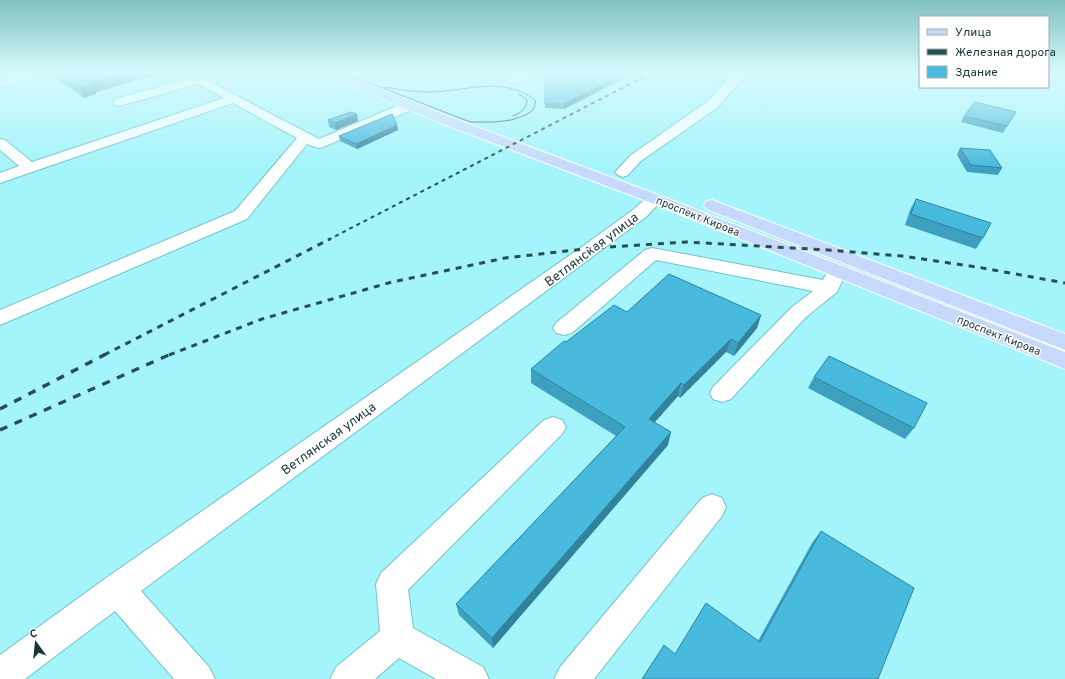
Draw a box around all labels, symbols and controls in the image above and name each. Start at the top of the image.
legend [919,16,1049,88]
text: Улица [955,25,991,41]
text: Железная дорога [955,45,1056,61]
text: Здание [955,65,998,81]
street label: проспект Кирова [654,194,742,240]
street label: Ветлянская улица [542,210,642,291]
street label: проспект Кирова [955,313,1043,359]
street label: Ветлянская улица [279,400,380,479]
north arrow [16,623,56,663]
text: С [28,627,39,642]

